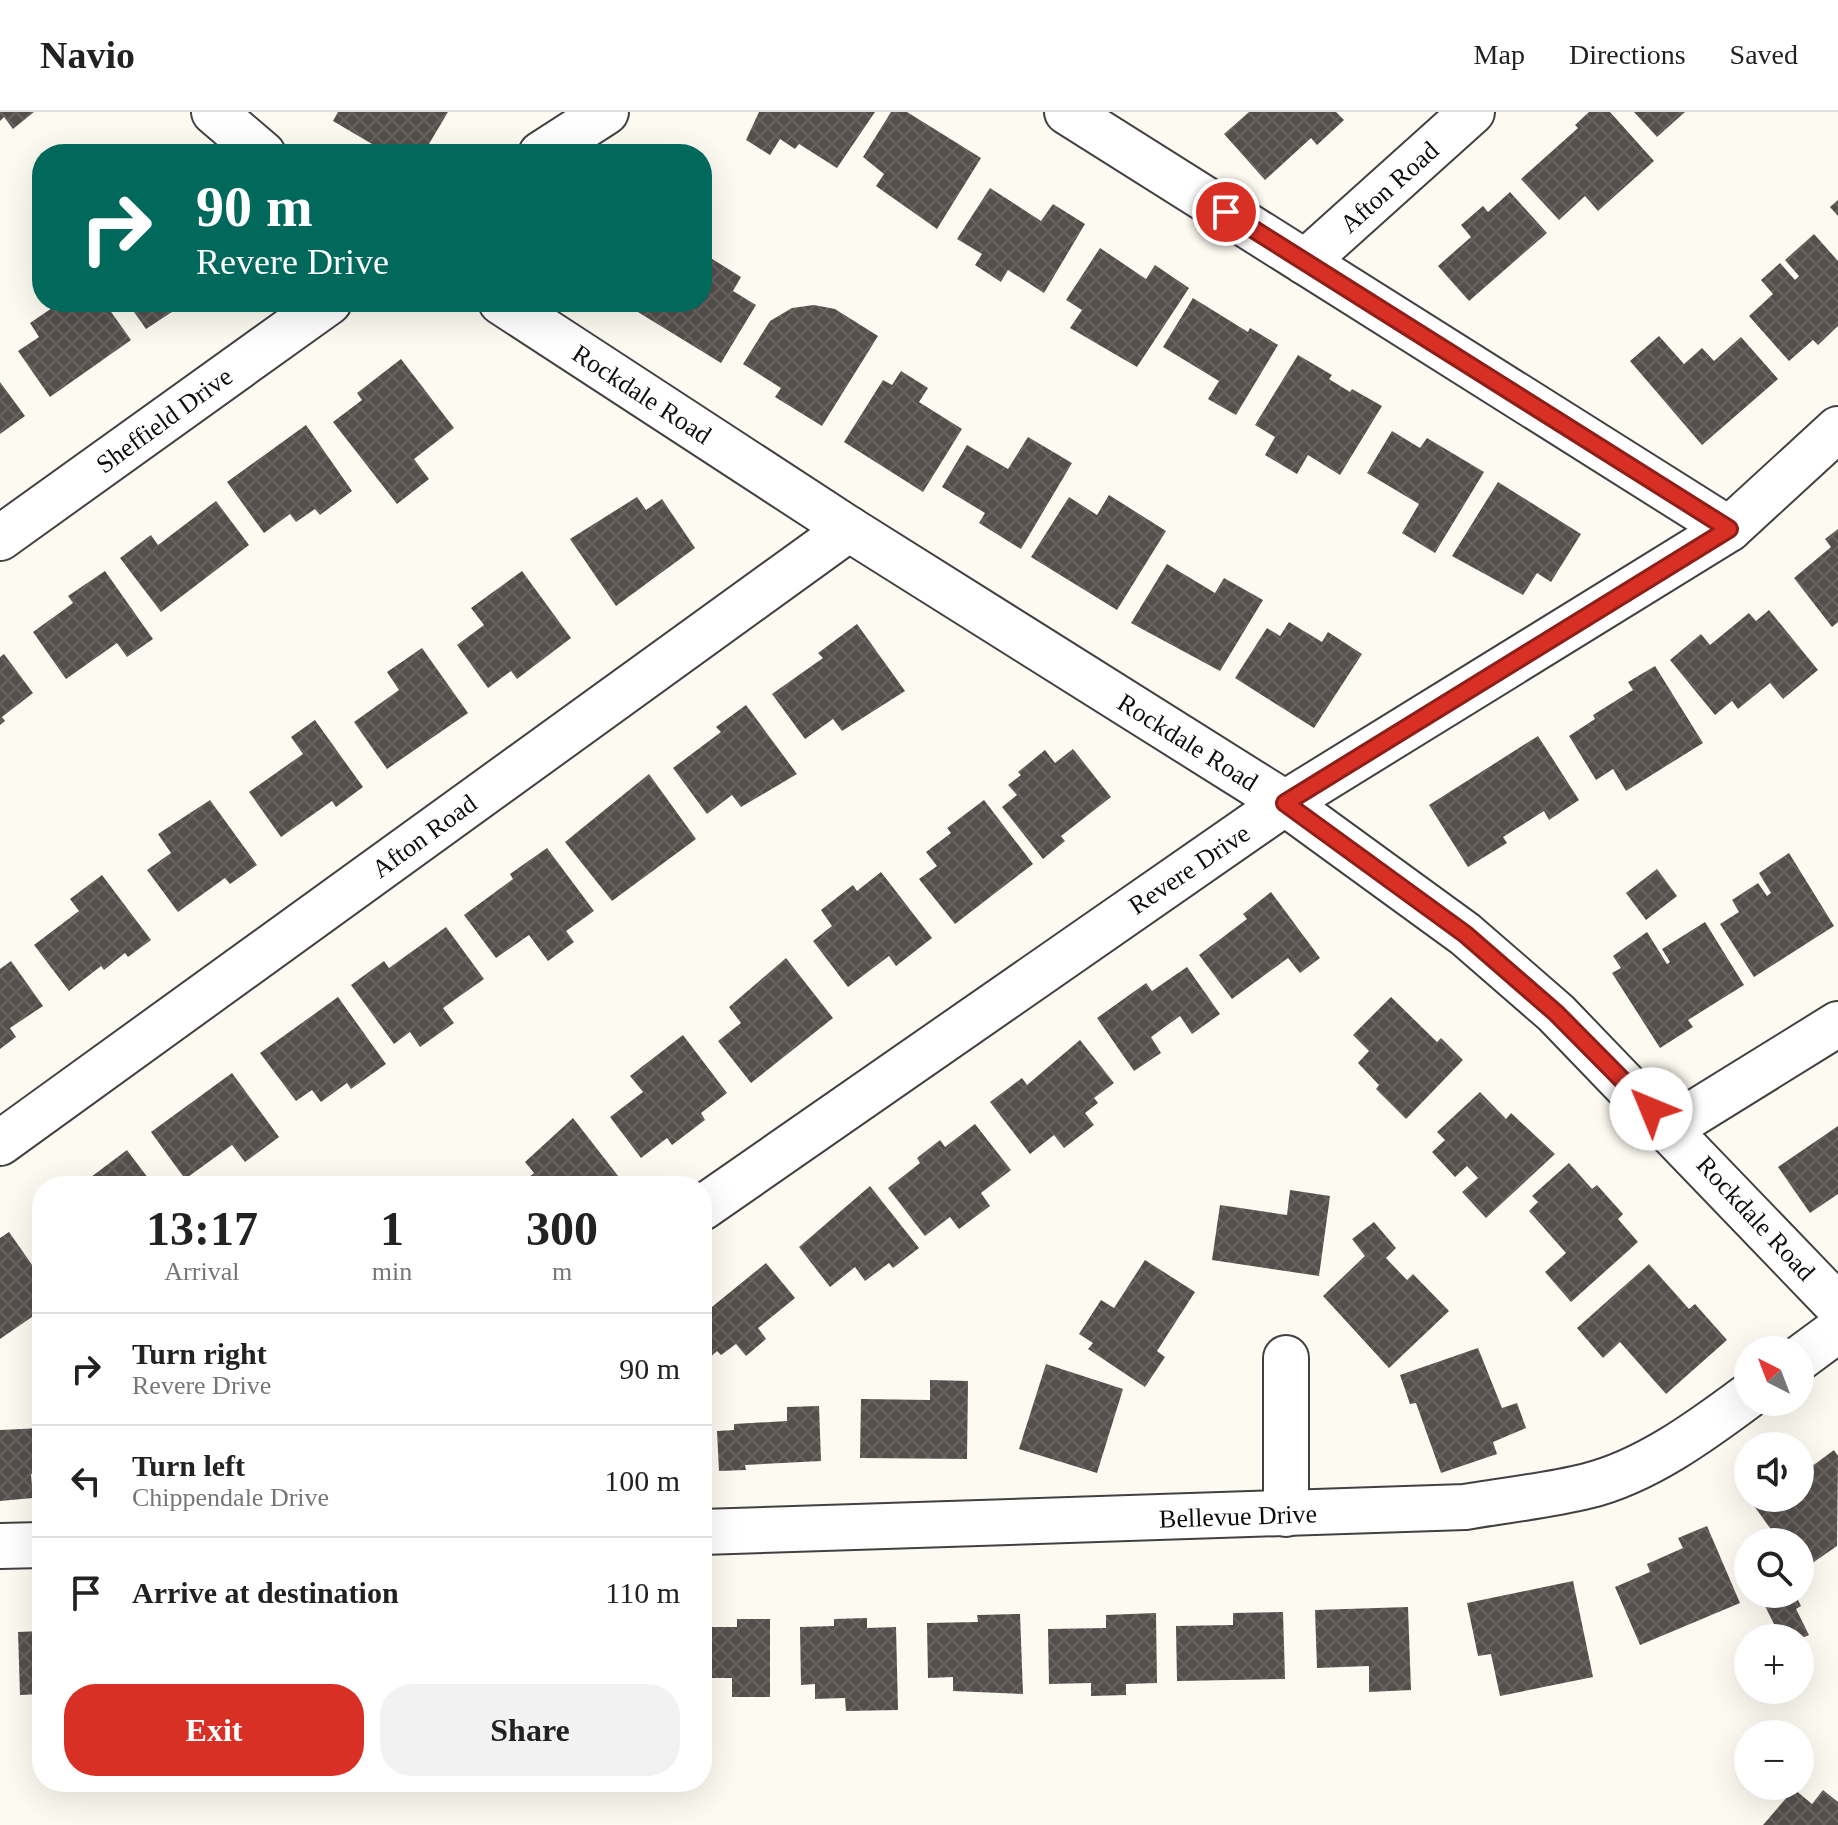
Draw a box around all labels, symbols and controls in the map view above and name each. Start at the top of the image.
text: Navio [40,34,135,76]
text: Map [1474,39,1525,70]
text: Directions [1569,39,1686,70]
text: Saved [1730,39,1798,70]
street label: Afton Road [1334,136,1444,239]
icon: right [64,176,168,280]
text: 90 m [196,176,313,238]
pin [1192,178,1260,246]
icon: arrive [1204,190,1248,234]
text: Revere Drive [196,242,389,282]
street label: Rockdale Road [567,339,717,450]
street label: Sheffield Drive [91,361,238,479]
street label: Rockdale Road [1112,688,1263,797]
street label: Afton Road [366,789,482,884]
street label: Revere Drive [1123,818,1255,920]
position arrow [1609,1067,1693,1151]
street label: Rockdale Road [1691,1150,1821,1287]
text: 13:17 [146,1202,258,1255]
text: 1 [380,1202,404,1255]
text: 300 [526,1202,598,1255]
text: Arrival [164,1257,239,1286]
text: min [372,1257,412,1286]
text: m [552,1257,572,1286]
north arrow [1734,1336,1814,1416]
map controls [1734,1336,1814,1800]
text: Turn right [132,1337,267,1370]
icon: right [64,1347,108,1391]
text: 90 m [619,1352,680,1385]
text: Revere Drive [132,1371,271,1400]
button: sound [1734,1432,1814,1512]
text: Turn left [132,1449,245,1482]
icon: left [64,1459,108,1503]
text: 100 m [604,1464,680,1497]
text: Chippendale Drive [132,1483,329,1512]
street label: Bellevue Drive [1159,1499,1318,1534]
button: search [1734,1528,1814,1608]
icon: arrive [64,1571,108,1615]
text: Arrive at destination [132,1576,399,1609]
text: 110 m [605,1576,680,1609]
button: + [1734,1624,1814,1704]
button: Exit [64,1684,364,1776]
button: Share [380,1684,680,1776]
button: − [1734,1720,1814,1800]

